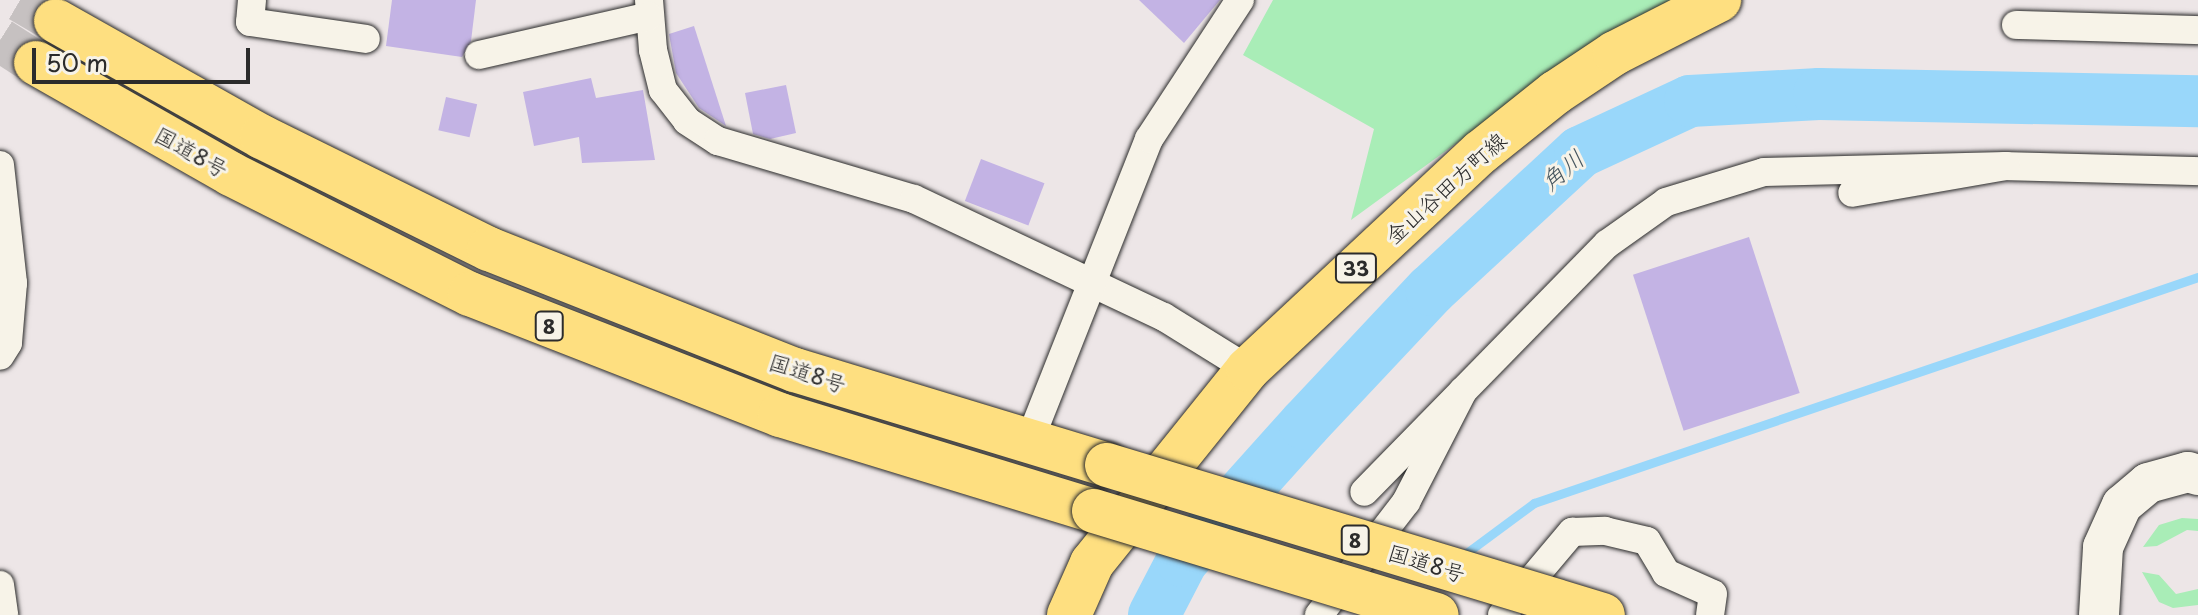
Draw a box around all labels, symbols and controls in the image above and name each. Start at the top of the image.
scale bar [36,32,254,82]
text: 50 m [46,44,108,80]
street label: 国道8号 [151,120,233,182]
street label: 金山谷田方町線 [1379,126,1511,248]
water label: 角川 [1534,144,1590,196]
road number: 33 [1334,252,1378,284]
road number: 8 [533,310,565,342]
street label: 国道8号 [766,347,850,397]
road number: 8 [1339,524,1371,556]
street label: 国道8号 [1385,538,1469,586]

